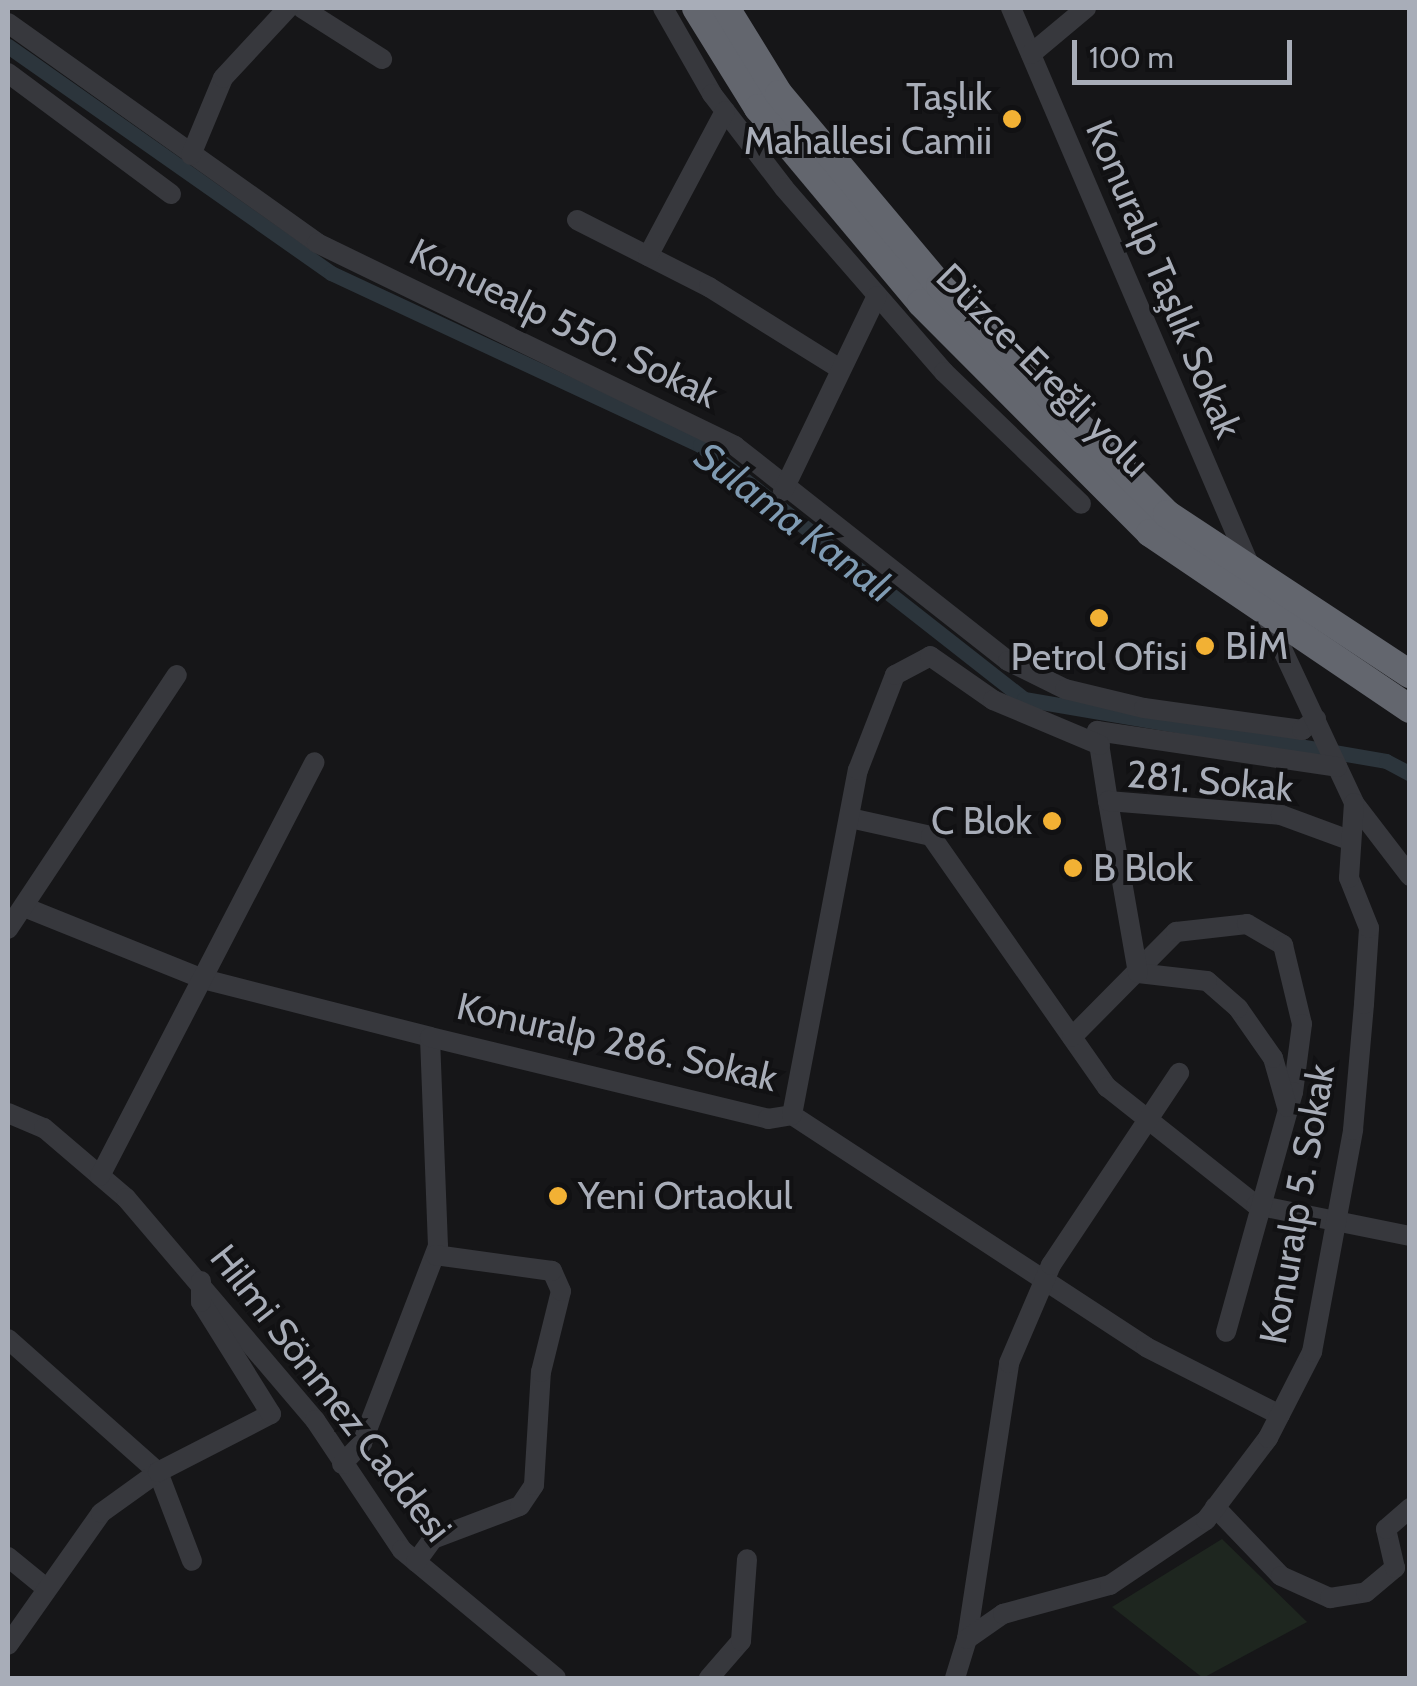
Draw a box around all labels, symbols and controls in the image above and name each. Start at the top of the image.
scale bar [1077,20,1297,82]
text: 100 m [1089,39,1174,76]
place label: Taşlık Mahallesi Camii [744,74,992,163]
marker: Taşlık Mahallesi Camii [1001,108,1023,130]
street label: Konuralp Taşlık Sokak [1076,113,1252,445]
street label: Konuealp 550. Sokak [402,229,726,417]
street label: Düzce-Ereğli yolu [927,254,1159,486]
water label: Sulama Kanalı [686,432,904,612]
marker: Petrol Ofisi [1088,607,1110,629]
place label: BİM [1225,623,1288,669]
place label: Petrol Ofisi [1011,634,1187,680]
marker: BİM [1194,635,1216,657]
street label: 281. Sokak [1125,751,1295,811]
place label: C Blok [931,798,1032,844]
marker: C Blok [1041,810,1063,832]
place label: B Blok [1093,845,1193,891]
marker: B Blok [1062,857,1084,879]
street label: Konuralp 286. Sokak [453,983,781,1101]
street label: Konuralp 5. Sokak [1250,1061,1344,1347]
place label: Yeni Ortaokul [578,1173,792,1219]
marker: Yeni Ortaokul [547,1185,569,1207]
street label: Hilmi Sönmez Caddesi [201,1236,461,1550]

